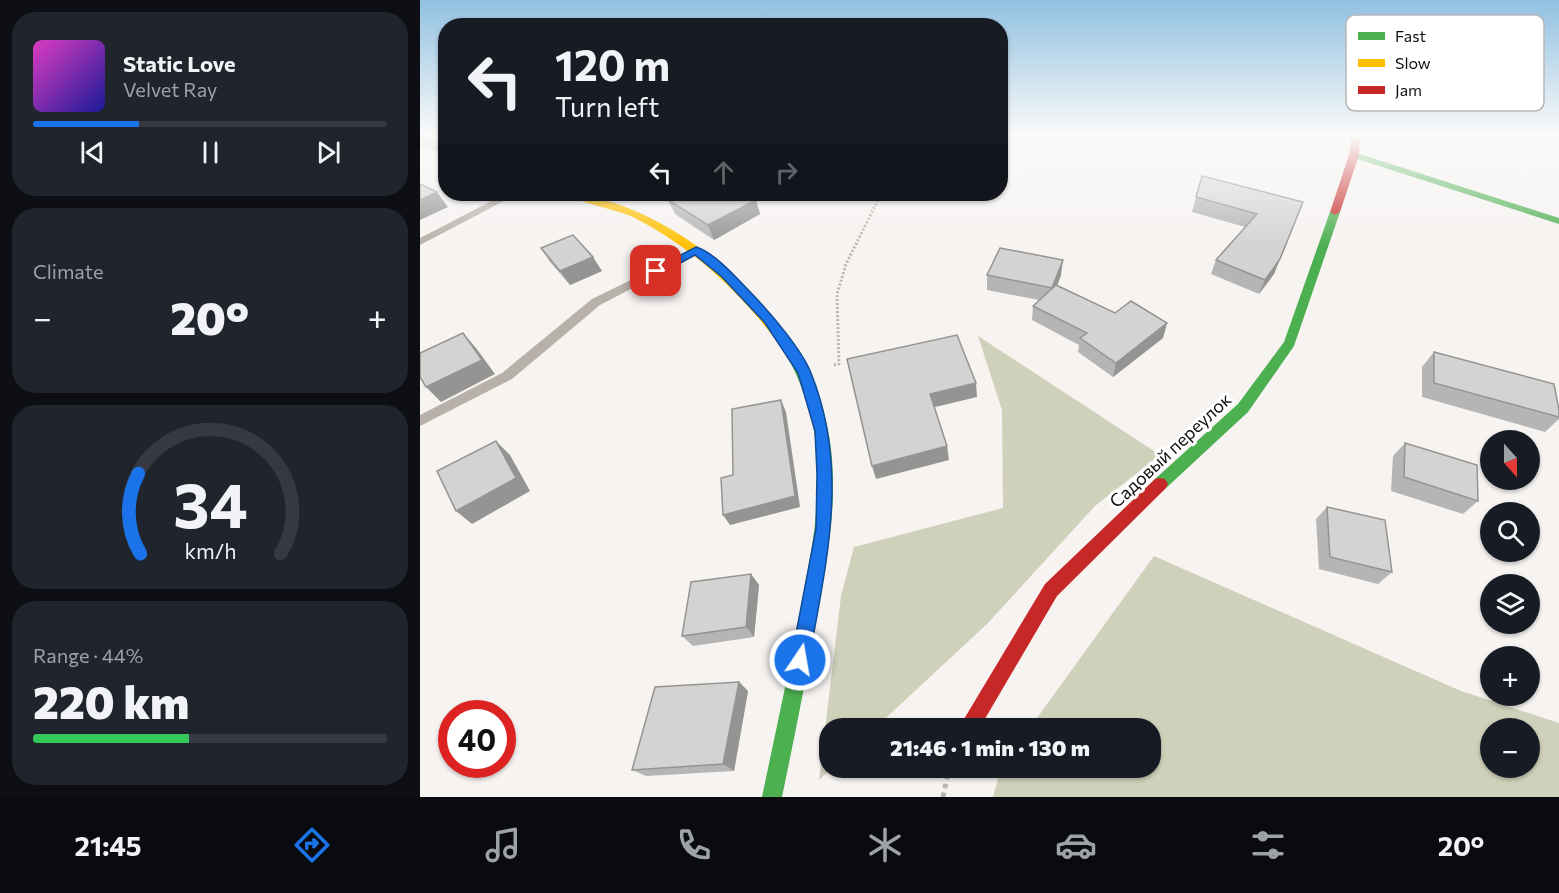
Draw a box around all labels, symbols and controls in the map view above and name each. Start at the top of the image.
legend [1346,15,1544,111]
text: Fast [1395,26,1426,45]
text: 120 m [555,38,670,90]
icon: left [456,42,534,120]
text: Static Love [123,50,236,77]
text: Slow [1395,53,1431,72]
text: Velvet Ray [123,77,217,101]
text: Jam [1395,80,1422,99]
text: Turn left [555,90,659,123]
icon: previous [76,136,109,169]
icon: pause [194,136,227,169]
icon: next [312,136,345,169]
icon: left [644,156,677,189]
icon: ahead [707,156,740,189]
icon: right [770,156,803,189]
pin [630,245,681,296]
icon: arrive [639,254,672,287]
text: Climate [33,259,103,283]
text: 20° [170,289,249,344]
text: − [33,296,52,337]
text: + [368,296,387,337]
street label: Садовый переулок [1105,388,1236,512]
north arrow [1480,430,1540,490]
map controls [1480,430,1540,778]
text: 34 [173,465,247,541]
button: search [1480,502,1540,562]
text: km/h [184,537,236,563]
button: layers [1480,574,1540,634]
position arrow [768,628,832,692]
text: Range · 44% [33,643,143,667]
button: + [1480,646,1540,706]
text: 220 km [33,673,189,728]
speed limit sign: 40 [438,700,516,778]
button: − [1480,718,1540,778]
text: 21:46 · 1 min · 130 m [890,734,1090,761]
icon: directions [291,824,333,866]
icon: music [482,824,524,866]
icon: phone [673,824,715,866]
icon: climate [864,824,906,866]
icon: car [1055,824,1097,866]
icon: filters [1247,824,1289,866]
text: 21:45 [75,829,142,862]
text: 20° [1438,829,1484,862]

